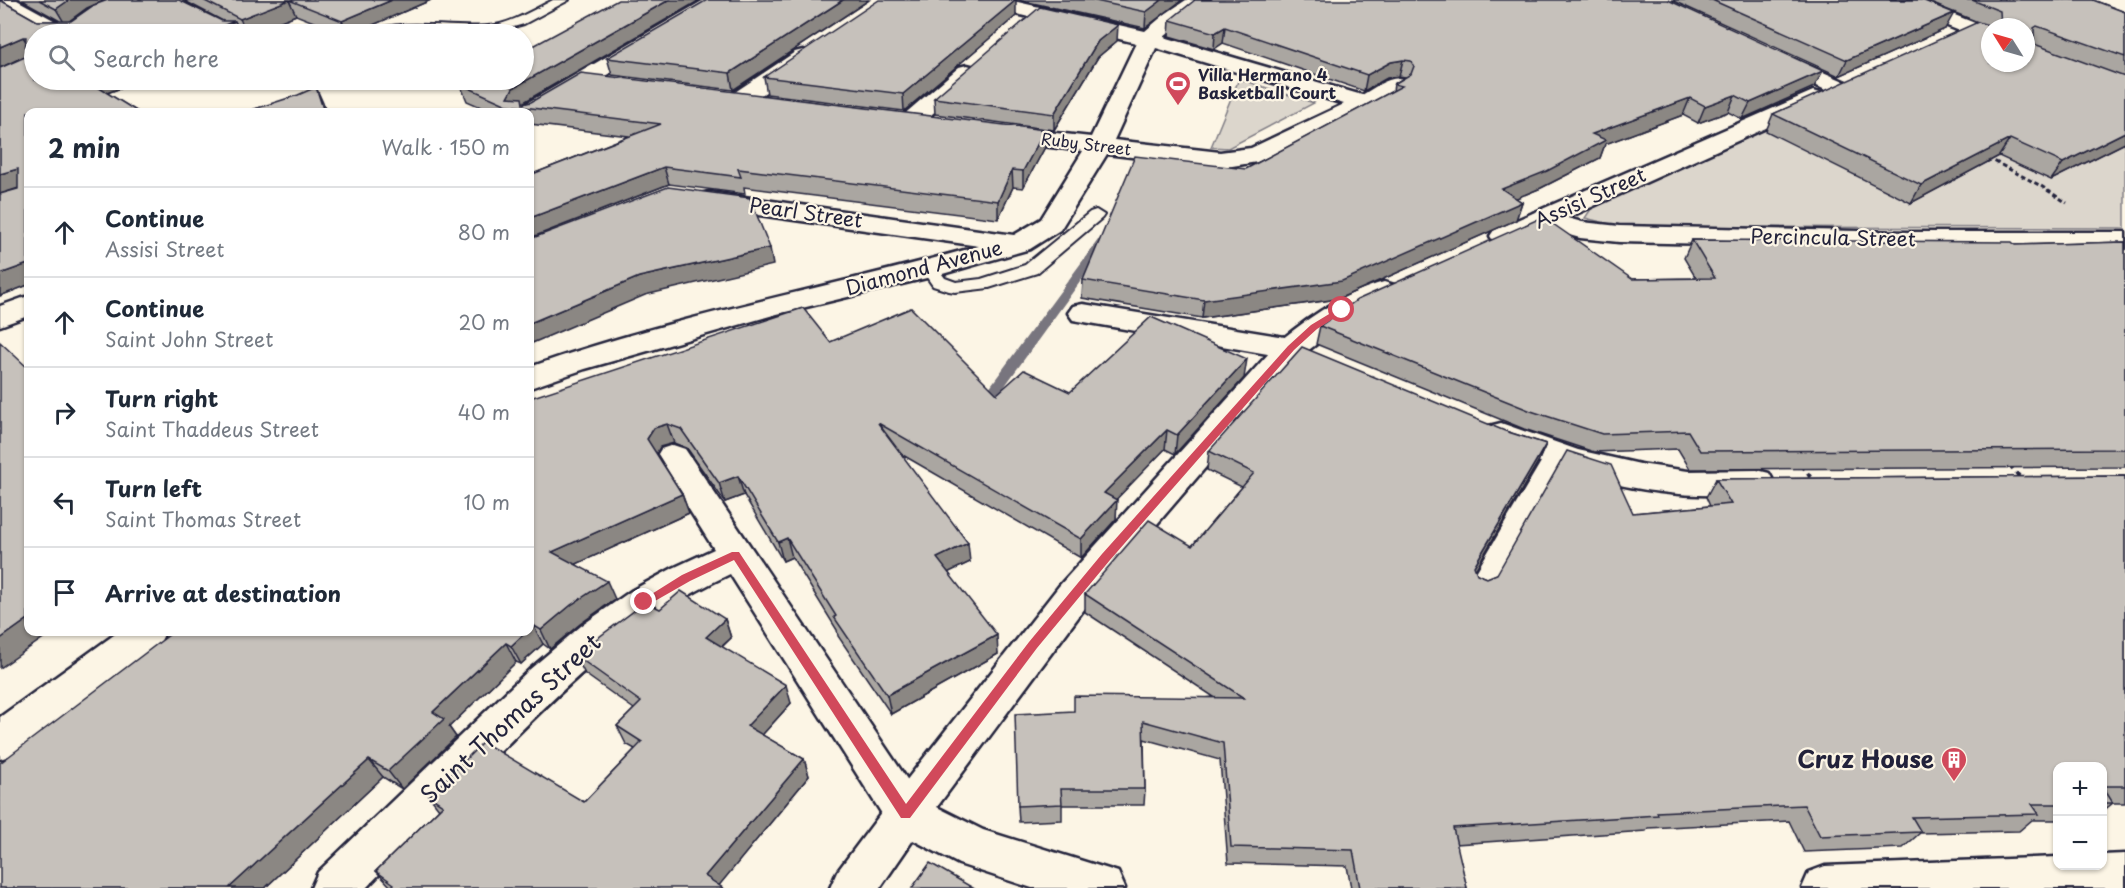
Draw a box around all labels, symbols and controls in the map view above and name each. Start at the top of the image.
north arrow [1981,18,2035,72]
search box [24,24,534,90]
icon: search [45,41,78,74]
text: Search here [93,41,219,74]
place label: Villa Hermano 4 Basketball Court [1198,62,1337,104]
sports icon: Villa Hermano 4 Basketball Court [1163,69,1193,107]
street label: Ruby Street [1040,126,1133,160]
text: 2 min [48,128,121,167]
text: Walk · 150 m [381,132,510,162]
street label: Assisi Street [1529,159,1650,235]
street label: Pearl Street [748,189,865,235]
text: Continue [105,201,204,234]
icon: ahead [48,216,81,249]
text: 80 m [458,217,510,247]
street label: Percincula Street [1750,221,1916,253]
street label: Diamond Avenue [842,232,1006,302]
text: Assisi Street [105,234,224,264]
text: Continue [105,291,204,324]
route start [1328,296,1354,322]
icon: ahead [48,306,81,339]
text: 20 m [458,307,510,337]
text: Saint John Street [105,324,273,354]
text: Turn right [105,381,218,414]
icon: right [48,396,81,429]
text: 40 m [458,397,510,427]
text: Saint Thaddeus Street [105,414,319,444]
text: Turn left [105,471,202,504]
icon: left [48,486,81,519]
text: 10 m [463,487,510,517]
text: Saint Thomas Street [105,504,301,534]
icon: arrive [48,576,81,609]
text: Arrive at destination [105,576,341,609]
route end [630,588,656,614]
street label: Saint Thomas Street [411,624,608,811]
place label: Cruz House [1797,740,1934,776]
building icon: Cruz House [1939,745,1969,783]
map controls [2053,762,2107,870]
button: + [2053,762,2107,816]
button: − [2053,816,2107,870]

